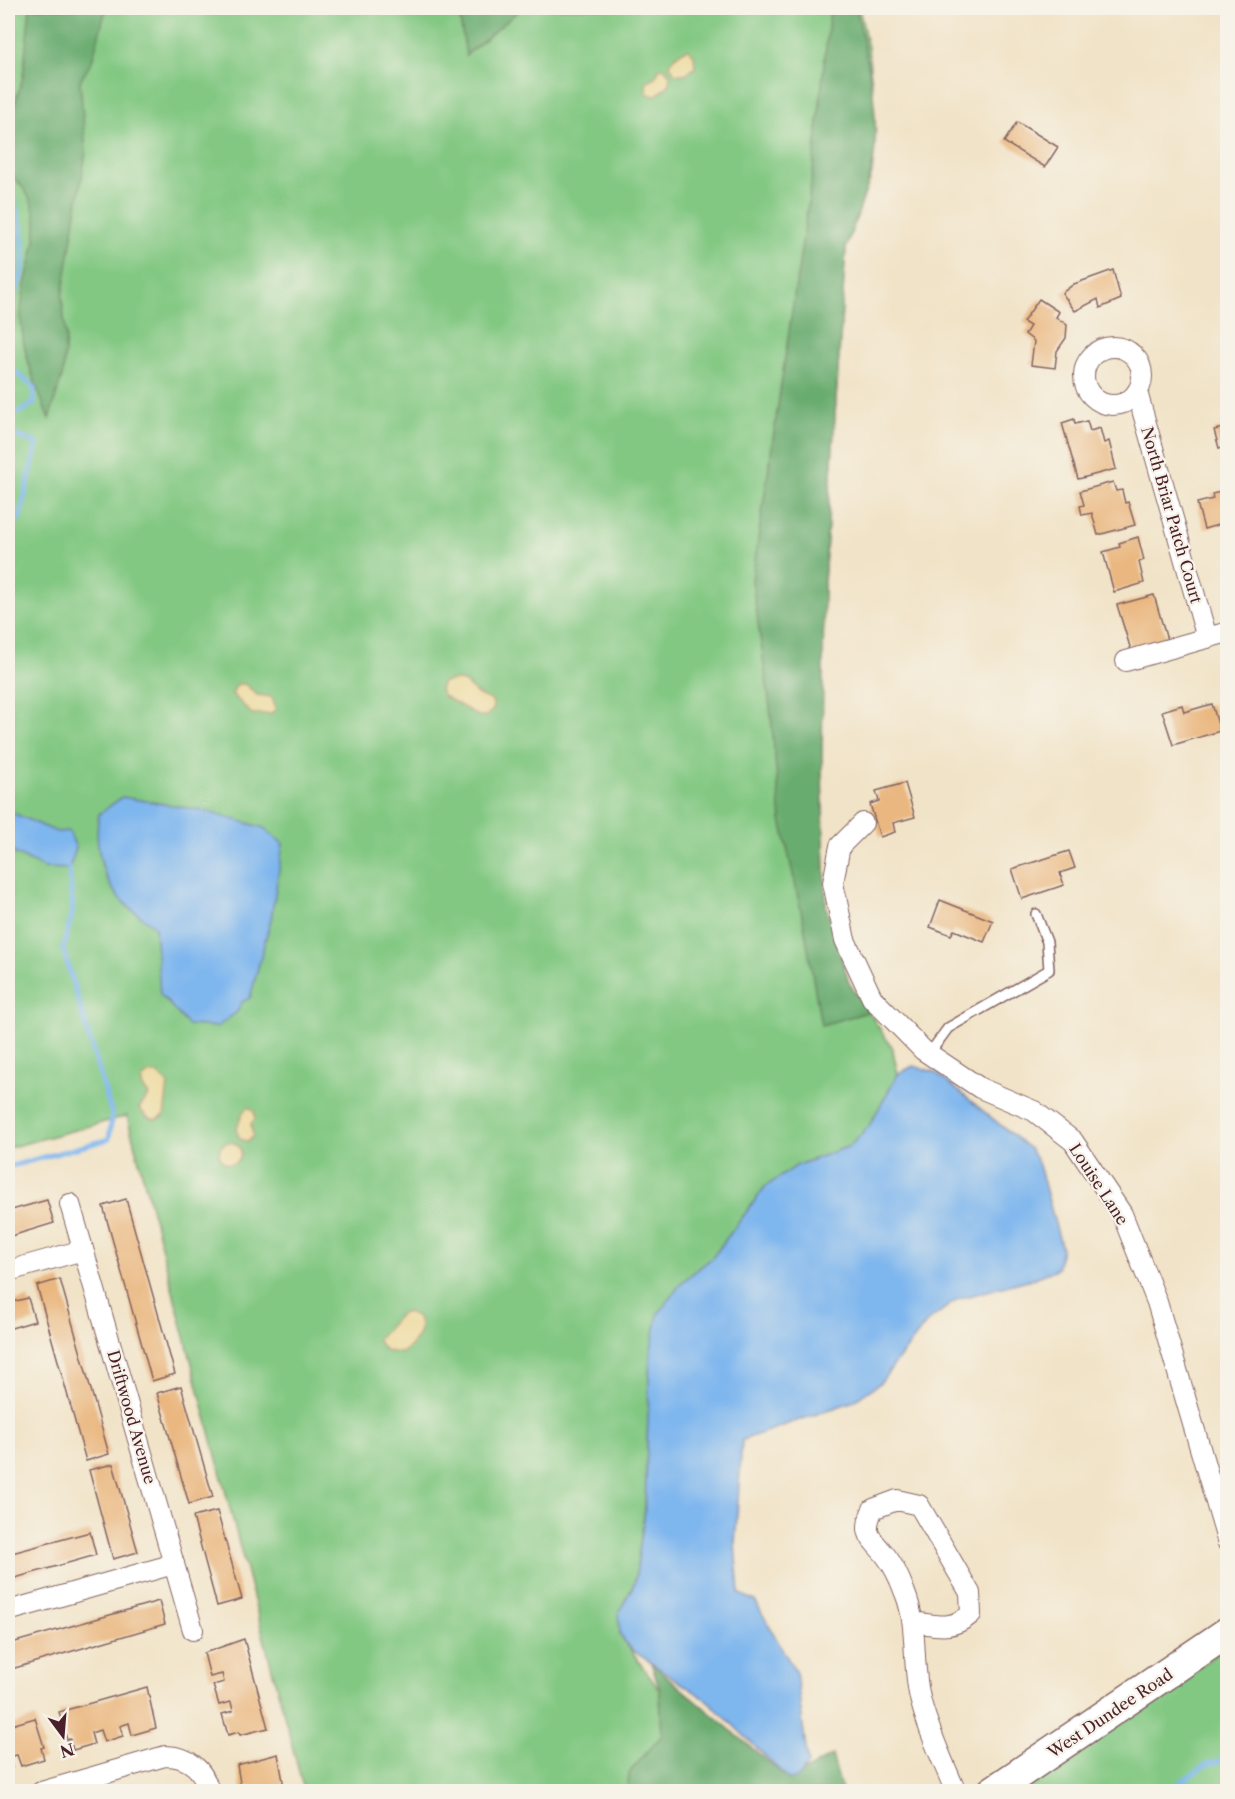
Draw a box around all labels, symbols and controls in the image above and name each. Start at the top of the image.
street label: North Briar Patch Court [1137,424,1207,606]
street label: Louise Lane [1065,1140,1133,1229]
street label: Driftwood Avenue [103,1348,161,1486]
street label: West Dundee Road [1043,1664,1176,1763]
north arrow [33,1706,93,1766]
text: N [58,1739,77,1762]

